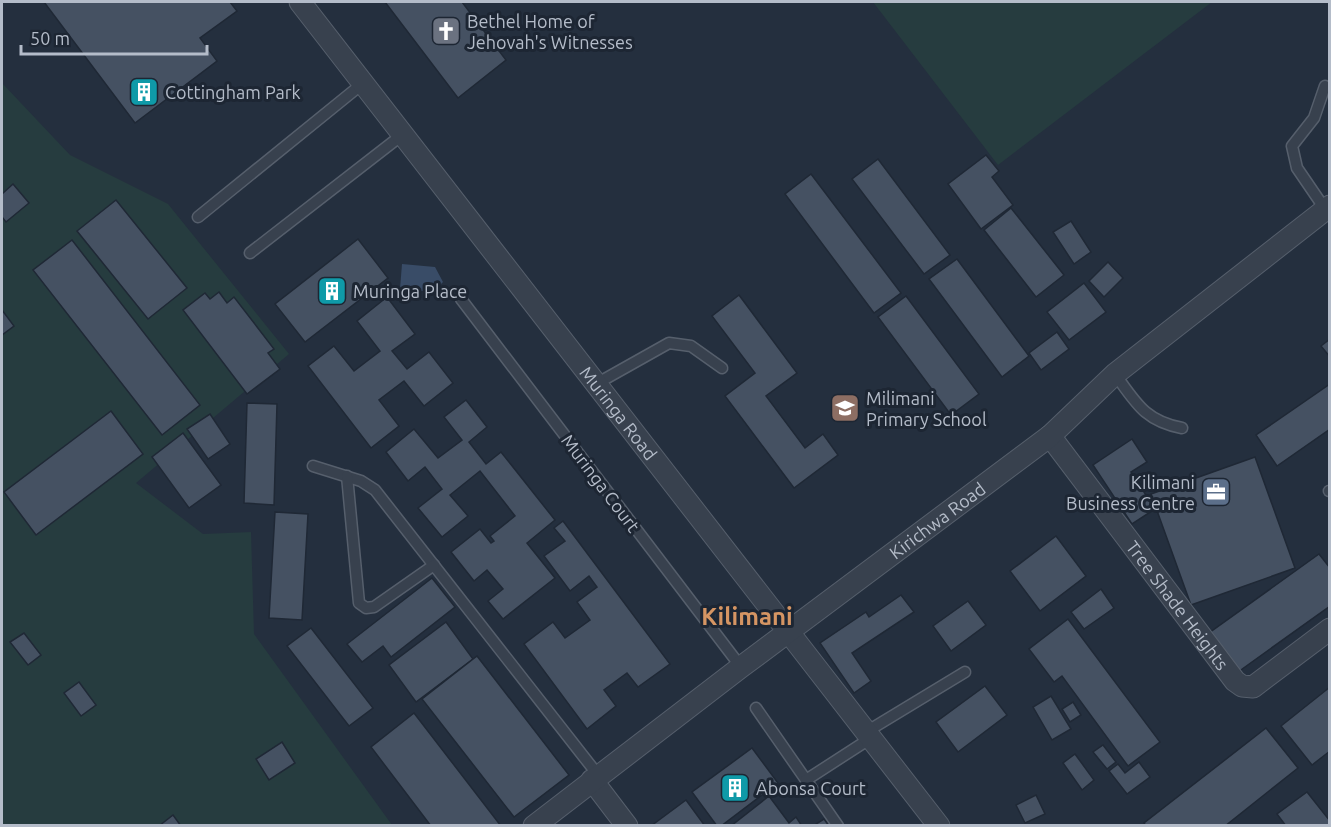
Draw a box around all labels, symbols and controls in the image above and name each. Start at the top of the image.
place label: Bethel Home of Jehovah's Witnesses [467,11,633,52]
church icon: Bethel Home of Jehovah's Witnesses [430,15,462,47]
scale bar [21,18,207,56]
text: 50 m [30,28,70,48]
building icon: Cottingham Park [128,76,160,108]
place label: Cottingham Park [165,82,301,102]
building icon: Muringa Place [316,275,348,307]
place label: Muringa Place [353,281,467,301]
street label: Muringa Road [576,362,661,464]
place label: Milimani Primary School [866,388,987,429]
school or university icon: Milimani Primary School [829,392,861,424]
street label: Muringa Court [558,430,644,536]
place label: Kilimani Business Centre [1066,472,1195,513]
office icon: Kilimani Business Centre [1200,476,1232,508]
street label: Kirichwa Road [885,478,989,563]
street label: Tree Shade Heights [1123,537,1233,674]
district label: Kilimani [701,603,793,630]
building icon: Abonsa Court [719,772,751,804]
place label: Abonsa Court [756,778,866,798]

